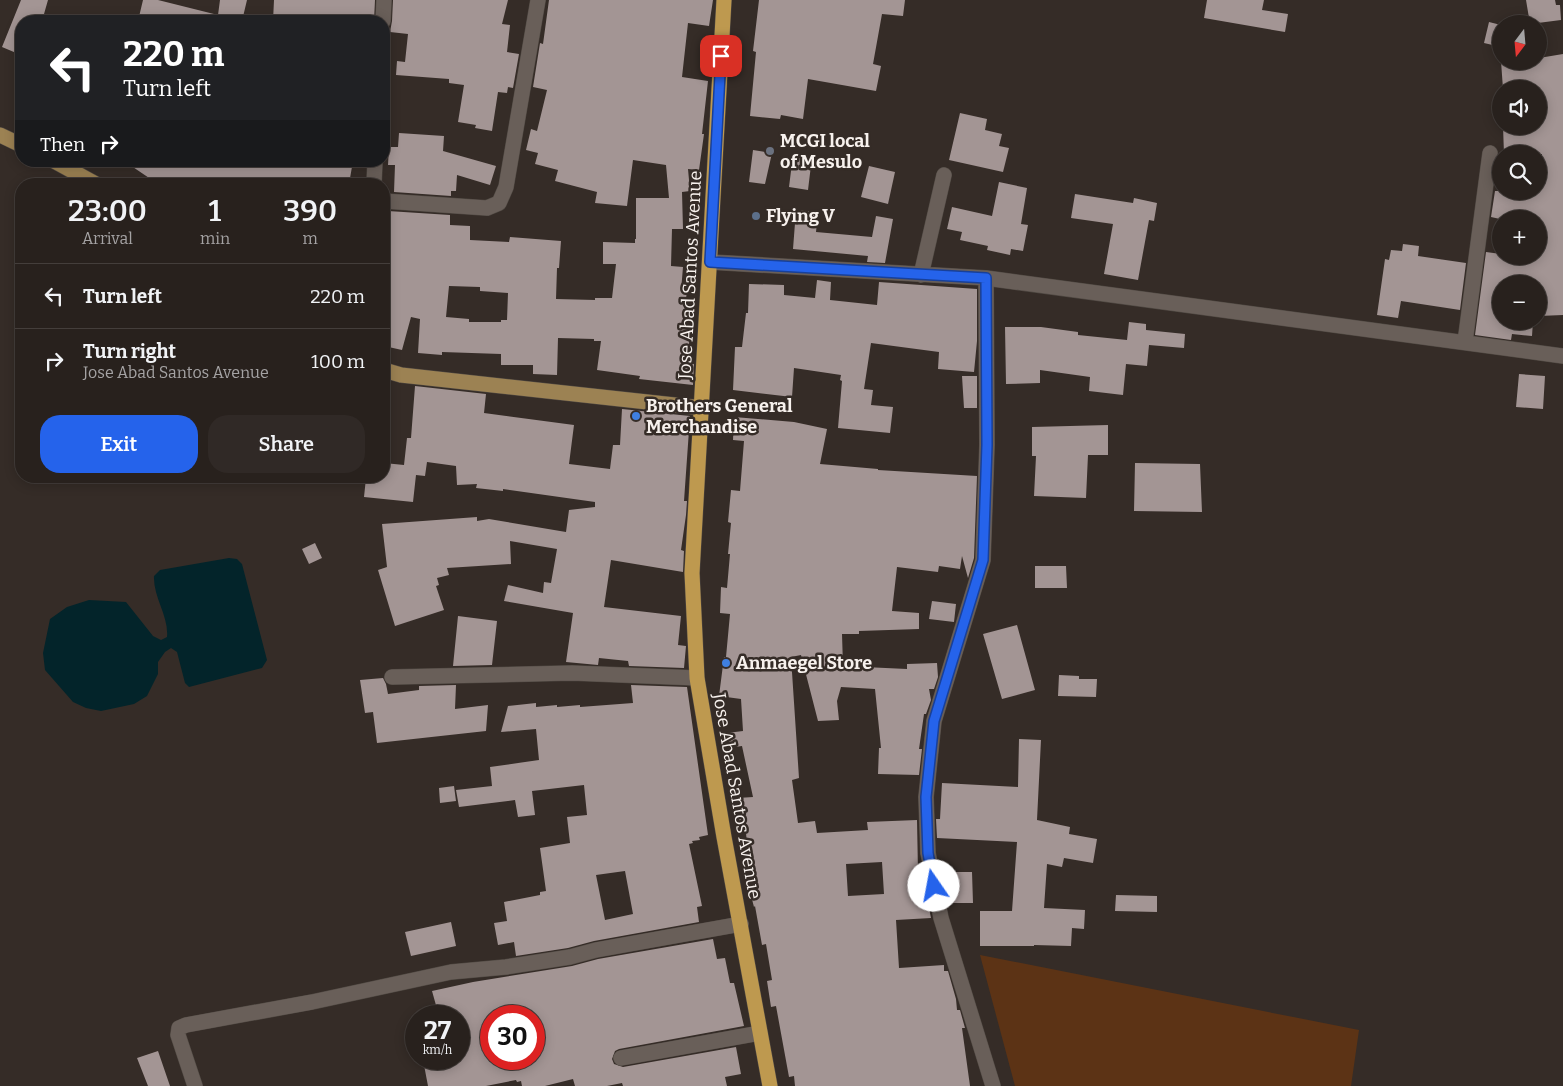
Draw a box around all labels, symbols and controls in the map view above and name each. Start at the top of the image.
north arrow [1492,15,1548,70]
map controls [1492,15,1547,330]
text: 220 m [123,33,224,75]
icon: left [40,35,105,100]
pin [700,35,742,77]
icon: arrive [707,42,735,70]
text: Turn left [123,75,211,102]
button: sound [1492,80,1547,135]
icon: right [95,130,123,158]
place label: MCGI local of Mesulo [780,130,870,173]
text: Then [40,133,85,156]
marker: MCGI local of Mesulo [764,145,776,157]
button: search [1492,145,1547,200]
street label: Jose Abad Santos Avenue [673,170,706,381]
text: 23:00 [68,193,147,229]
text: 1 [209,193,221,229]
text: 390 [283,193,337,229]
place label: Flying V [766,205,835,227]
marker: Flying V [750,210,762,222]
button: + [1492,210,1547,265]
text: Arrival [82,229,133,248]
text: min [200,229,230,248]
text: m [302,229,318,248]
button: − [1492,275,1547,330]
icon: left [40,282,68,310]
text: Turn left [83,285,162,308]
text: 220 m [310,285,365,308]
text: Turn right [83,340,176,363]
icon: right [40,347,68,375]
text: 100 m [311,350,365,373]
text: Jose Abad Santos Avenue [83,363,269,382]
place label: Brothers General Merchandise [646,395,793,438]
marker: Brothers General Merchandise [630,410,642,422]
button: Exit [40,415,198,473]
button: Share [208,415,365,473]
place label: Anmaegel Store [736,652,872,674]
marker: Anmaegel Store [720,657,732,669]
street label: Jose Abad Santos Avenue [708,690,766,901]
position arrow [907,859,959,911]
speed limit sign: 30 [480,1005,545,1070]
text: 27 [424,1016,451,1046]
text: km/h [423,1043,452,1057]

